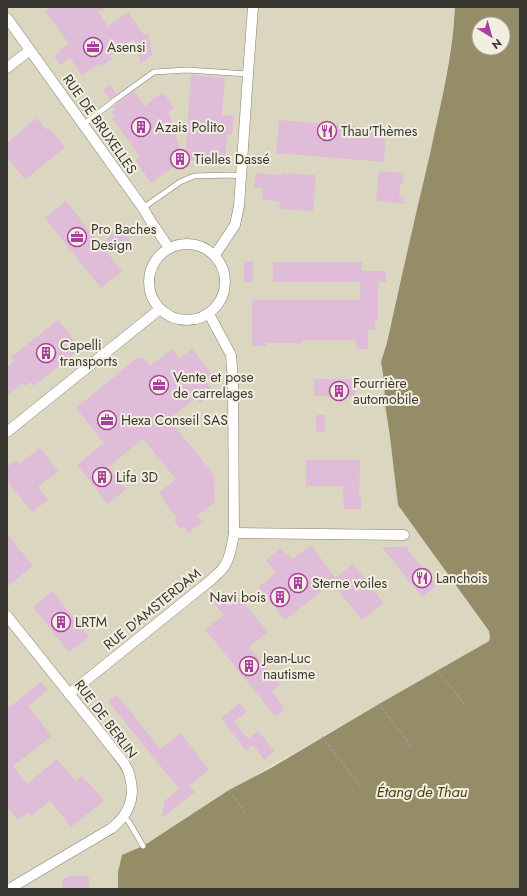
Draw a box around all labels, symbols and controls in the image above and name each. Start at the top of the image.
north arrow [471,16,511,56]
text: N [489,35,505,53]
office icon: Asensi [82,36,104,58]
place label: Asensi [107,37,146,57]
street label: RUE DE BRUXELLES [58,70,142,178]
building icon: Azais Polito [130,116,152,138]
place label: Azais Polito [155,117,225,137]
restaurant icon: Thau'Thèmes [316,120,338,142]
place label: Thau'Thèmes [341,121,418,141]
building icon: Tielles Dassé [169,148,191,170]
place label: Tielles Dassé [194,149,270,169]
place label: Pro Baches Design [91,219,157,255]
office icon: Pro Baches Design [66,226,88,248]
place label: Capelli transports [60,335,118,371]
building icon: Capelli transports [35,342,57,364]
place label: Vente et pose de carrelages [173,367,254,403]
place label: Fourrière automobile [353,373,419,409]
office icon: Vente et pose de carrelages [148,374,170,396]
building icon: Fourrière automobile [328,380,350,402]
office icon: Hexa Conseil SAS [96,409,118,431]
place label: Hexa Conseil SAS [121,410,228,430]
building icon: Lifa 3D [91,466,113,488]
place label: Lifa 3D [116,467,158,487]
street label: RUE D'AMSTERDAM [99,563,205,655]
restaurant icon: Lanchois [411,567,433,589]
place label: Lanchois [436,568,488,588]
building icon: Sterne voiles [287,572,309,594]
place label: Sterne voiles [312,573,387,593]
building icon: Navi bois [269,586,291,608]
place label: Navi bois [210,587,266,607]
building icon: LRTM [50,611,72,633]
place label: LRTM [75,612,107,632]
place label: Jean-Luc nautisme [261,648,315,684]
building icon: Jean-Luc nautisme [238,655,260,677]
street label: RUE DE BERLIN [70,676,142,762]
water label: Étang de Thau [377,781,468,803]

